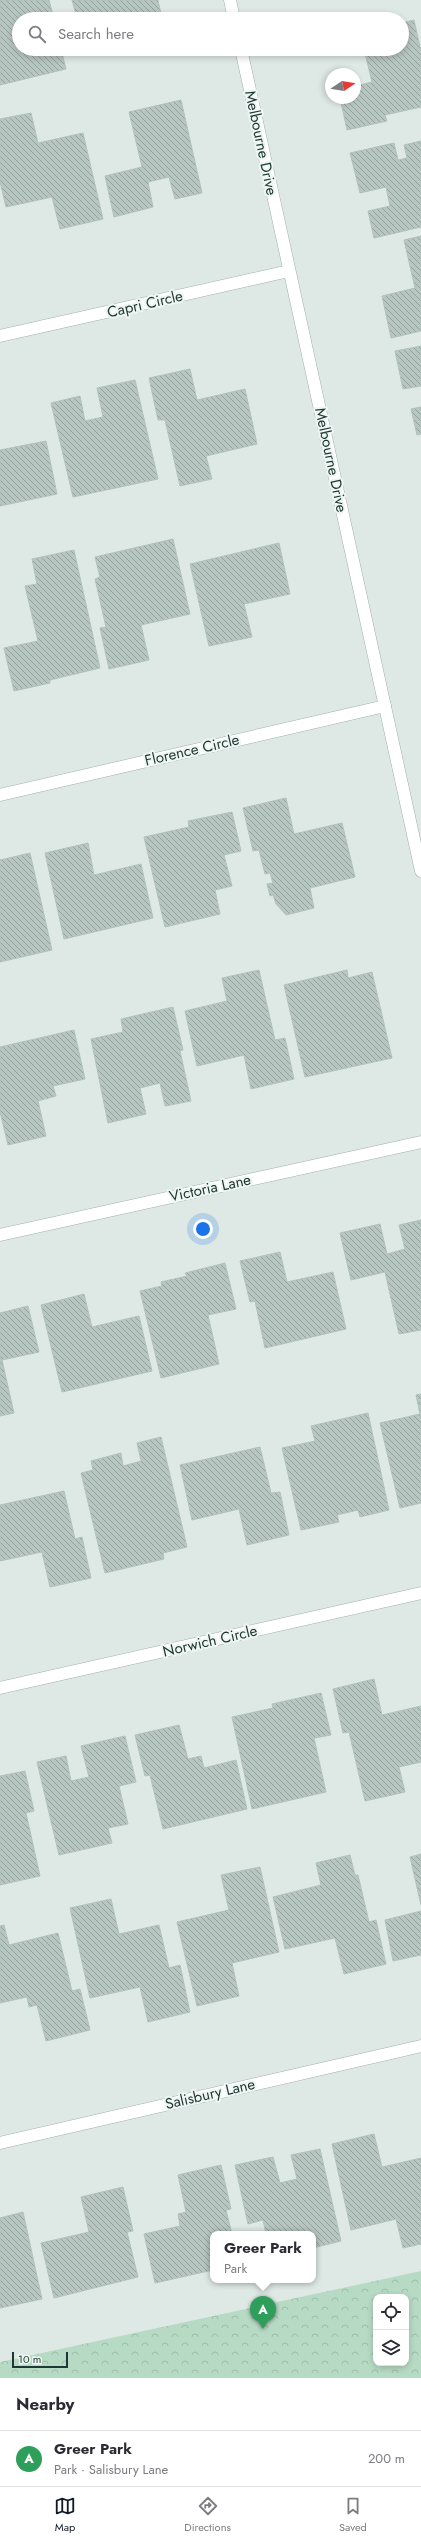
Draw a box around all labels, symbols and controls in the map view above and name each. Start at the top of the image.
search box [12,12,409,56]
icon: search [26,23,48,45]
text: Search here [58,23,134,45]
north arrow [325,68,361,104]
street label: Melbourne Drive [239,89,283,198]
street label: Capri Circle [105,285,185,323]
street label: Melbourne Drive [309,406,353,515]
street label: Florence Circle [143,728,242,772]
street label: Victoria Lane [167,1169,253,1207]
your location [193,1219,213,1239]
street label: Norwich Circle [161,1619,260,1663]
street label: Salisbury Lane [163,2073,257,2115]
popup [210,2231,316,2283]
text: Greer Park [224,2237,302,2259]
text: Park [224,2259,247,2278]
map controls [373,2294,409,2366]
button: locate [373,2294,409,2330]
pin: A [250,2296,276,2329]
button: layers [373,2330,409,2366]
scale bar [12,2350,68,2369]
text: 10 m [18,2351,41,2367]
text: Nearby [16,2392,74,2416]
text: Greer Park [54,2438,132,2460]
text: A [24,2449,34,2468]
text: 200 m [368,2449,405,2468]
text: Park · Salisbury Lane [54,2460,168,2479]
tab: Map [54,2495,76,2535]
tab: Directions [184,2495,231,2535]
tab: Saved [339,2495,367,2535]

